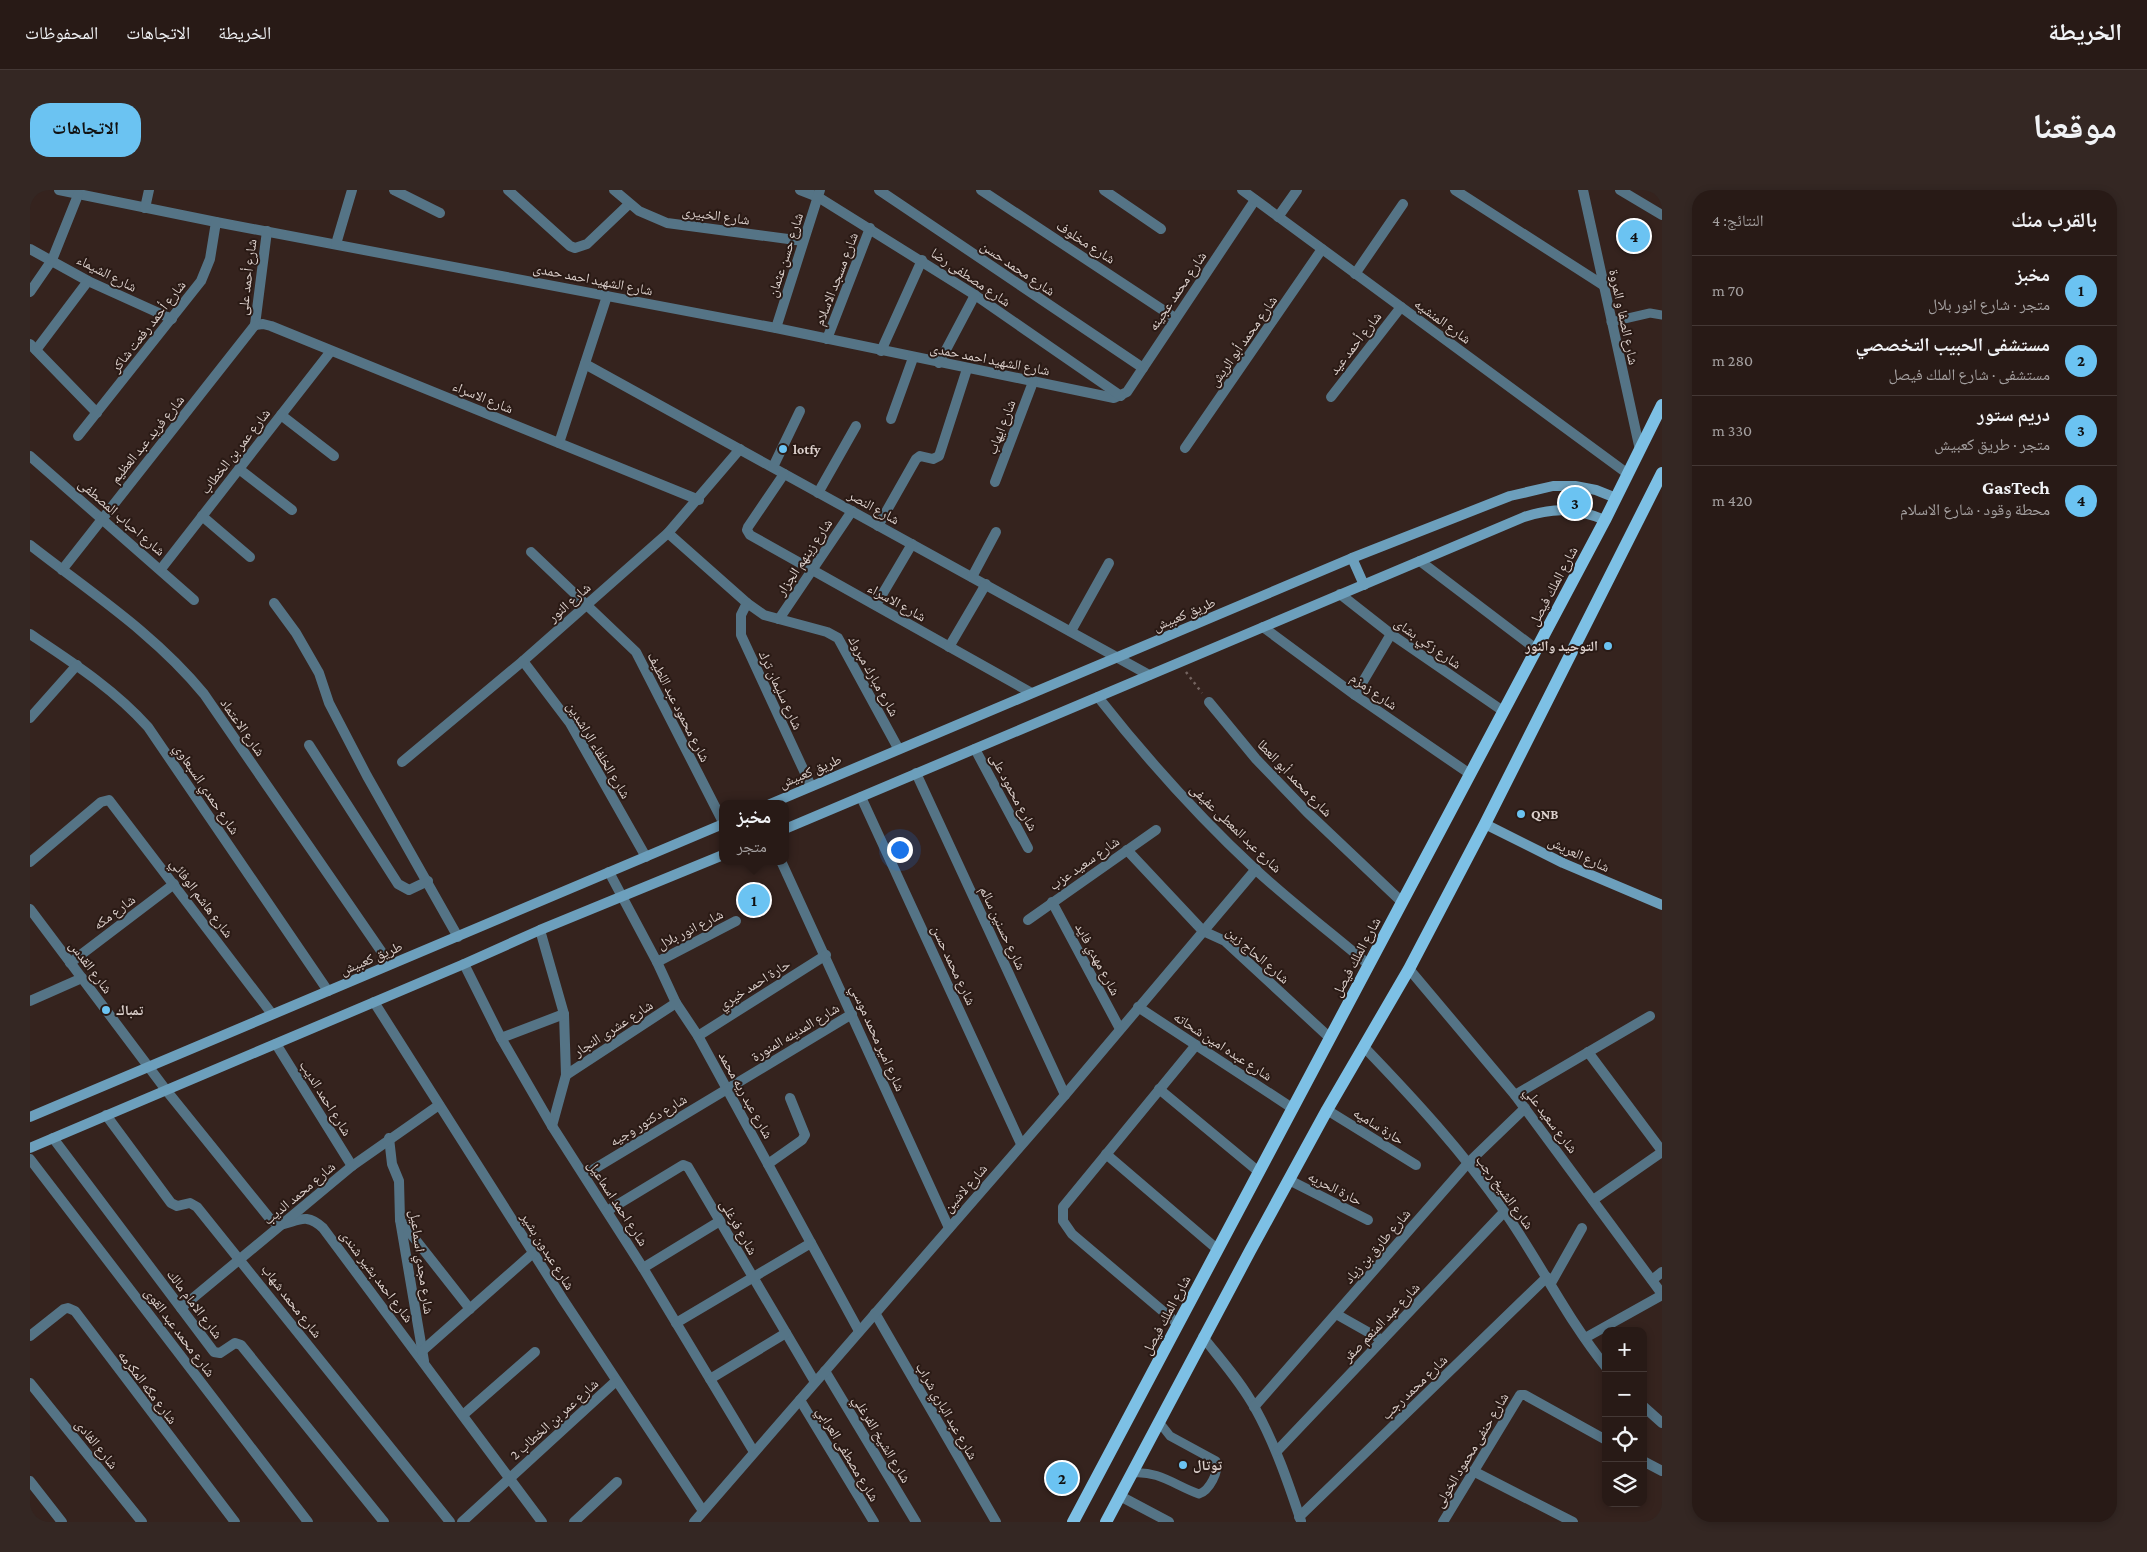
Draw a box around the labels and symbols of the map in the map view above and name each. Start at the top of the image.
street label: شارع الخبيرى [681,202,751,230]
street label: شارع حسن عثمان [764,211,808,300]
street label: شارع مخلوف [1053,217,1118,269]
pin: 4 [1618,217,1650,255]
street label: شارع مسجد الاسلام [811,230,863,329]
street label: شارع محمد حسن [977,237,1058,300]
street label: شارع أحمد على [234,238,262,316]
street label: شارع مصطفى رضا [927,244,1014,311]
street label: شارع محمد عجينه [1145,248,1211,335]
street label: شارع الشيماء [73,251,140,297]
street label: شارع الشهيد احمد حمدى [531,260,654,300]
street label: شارع الصفا و المروة [1604,268,1642,367]
street label: شارع أحمد رفعت شاكر [107,277,190,377]
street label: شارع محمد أبو الريش [1206,292,1282,391]
street label: شارع المنشيه [1410,295,1474,349]
street label: شارع أحمد عيد [1326,308,1386,379]
street label: شارع الشهيد احمد حمدى [928,340,1051,380]
street label: شارع الاسراء [450,378,516,418]
street label: شارع فريد عبد العظيم [107,392,189,487]
street label: شارع ايهاب [983,397,1021,457]
street label: شارع عمر بن الخطاب [197,405,275,498]
place label: lotfy [793,441,821,457]
marker: lotfy [777,443,789,455]
street label: شارع احباب المصطفى [74,475,169,560]
pin: 3 [1559,484,1591,522]
street label: شارع النصر [844,486,902,529]
street label: شارع زينهم الجزار [772,516,837,600]
street label: شارع الملك فيصل [1525,543,1582,629]
street label: شارع النور [544,579,595,627]
street label: شارع الاسراء [864,579,929,626]
street label: طريق كعبيش [1150,594,1218,636]
street label: شارع زكي بشاى [1389,614,1465,675]
street label: شارع مبارك مبروك [844,633,903,720]
place label: التوحيد والنور [1524,638,1598,654]
marker: التوحيد والنور [1602,640,1614,652]
street label: شارع سليمان ترك [754,648,806,733]
street label: شارع محمود عبد اللطيف [643,649,714,766]
street label: شارع زمزم [1346,669,1401,715]
street label: شارع الاعتماد [216,695,269,760]
street label: شارع الخلفاء الراشدين [562,699,634,802]
street label: شارع محمد أبو العطا [1253,736,1336,821]
street label: شارع حمدي السبعاوي [168,741,243,839]
street label: شارع محمود على [985,750,1041,835]
street label: طريق كعبيش [776,751,844,793]
street label: شارع عبد المعطى عفيفى [1185,780,1285,877]
place label: QNB [1531,806,1558,822]
marker: QNB [1515,808,1527,820]
street label: شارع سعيد عزب [1046,833,1123,895]
street label: شارع العريش [1545,833,1612,877]
your location [887,837,913,863]
street label: شارع هاشم الوفائي [164,855,237,943]
pin: 1 [738,881,770,919]
street label: شارع حسنين سالم [975,884,1029,973]
street label: شارع مكه [90,891,139,935]
street label: شارع انور بلال [654,906,726,954]
street label: شارع الملك فيصل [1328,914,1385,1000]
street label: شارع مهدي فايد [1069,920,1124,1000]
street label: شارع محمد حسن [927,922,980,1008]
street label: شارع الحاج زين [1222,923,1293,988]
street label: شارع القدس [64,938,116,998]
street label: طريق كعبيش [337,938,405,980]
street label: حارة احمد خيري [715,956,795,1015]
street label: شارع امير محمد موسي [844,982,909,1095]
street label: شارع عشرى النجار [570,996,657,1062]
street label: شارع المدينه المنورة [748,999,843,1066]
place label: تمباك [116,1002,144,1019]
marker: تمباك [100,1004,112,1016]
street label: شارع عبده امين شحاته [1170,1008,1275,1085]
street label: شارع عبد ريه محمد [714,1049,776,1142]
street label: شارع احمد الديب [295,1057,355,1140]
street label: شارع سعيد علي [1518,1084,1581,1158]
street label: شارع دكتور وجيه [606,1091,691,1151]
street label: حارة ساميه [1350,1104,1407,1149]
street label: شارع الشيخ رجب [1471,1152,1537,1233]
street label: شارع احمد اسماعيل [583,1157,652,1250]
street label: شارع محمد الديب [260,1158,340,1229]
street label: شارع لاشين [940,1161,992,1217]
street label: حارة الحريه [1305,1168,1365,1209]
street label: شارع فرغلى [715,1197,761,1258]
street label: شارع طارق بن زياد [1340,1206,1415,1288]
street label: شارع عبدون بشير [516,1208,578,1294]
street label: شارع مجدي اسماعيل [403,1209,437,1316]
street label: شارع احمد بشير شندى [335,1227,417,1327]
street label: شارع محمد شهاب [257,1261,326,1342]
street label: شارع الامام مالك [162,1266,226,1343]
street label: شارع الملك فيصل [1138,1272,1195,1358]
street label: شارع عبد المنعم صقر [1339,1279,1424,1367]
street label: شارع محمد عبد القوى [140,1284,219,1381]
street label: شارع مكه المكرمه [114,1347,181,1428]
street label: شارع محمد رجب [1378,1351,1452,1424]
street label: شارع عبد الباري شراب [910,1360,981,1464]
street label: شارع عمر بن الخطاب 2 [507,1375,603,1464]
street label: شارع حنفى محمود الخولى [1430,1390,1513,1511]
street label: شارع الشيخ الفرغلي [847,1392,914,1488]
street label: شارع مصطفى العرابي [810,1404,883,1506]
street label: شارع الفادى [71,1416,122,1473]
place label: توتال [1193,1457,1222,1473]
pin: 2 [1046,1459,1078,1497]
marker: توتال [1177,1459,1189,1471]

